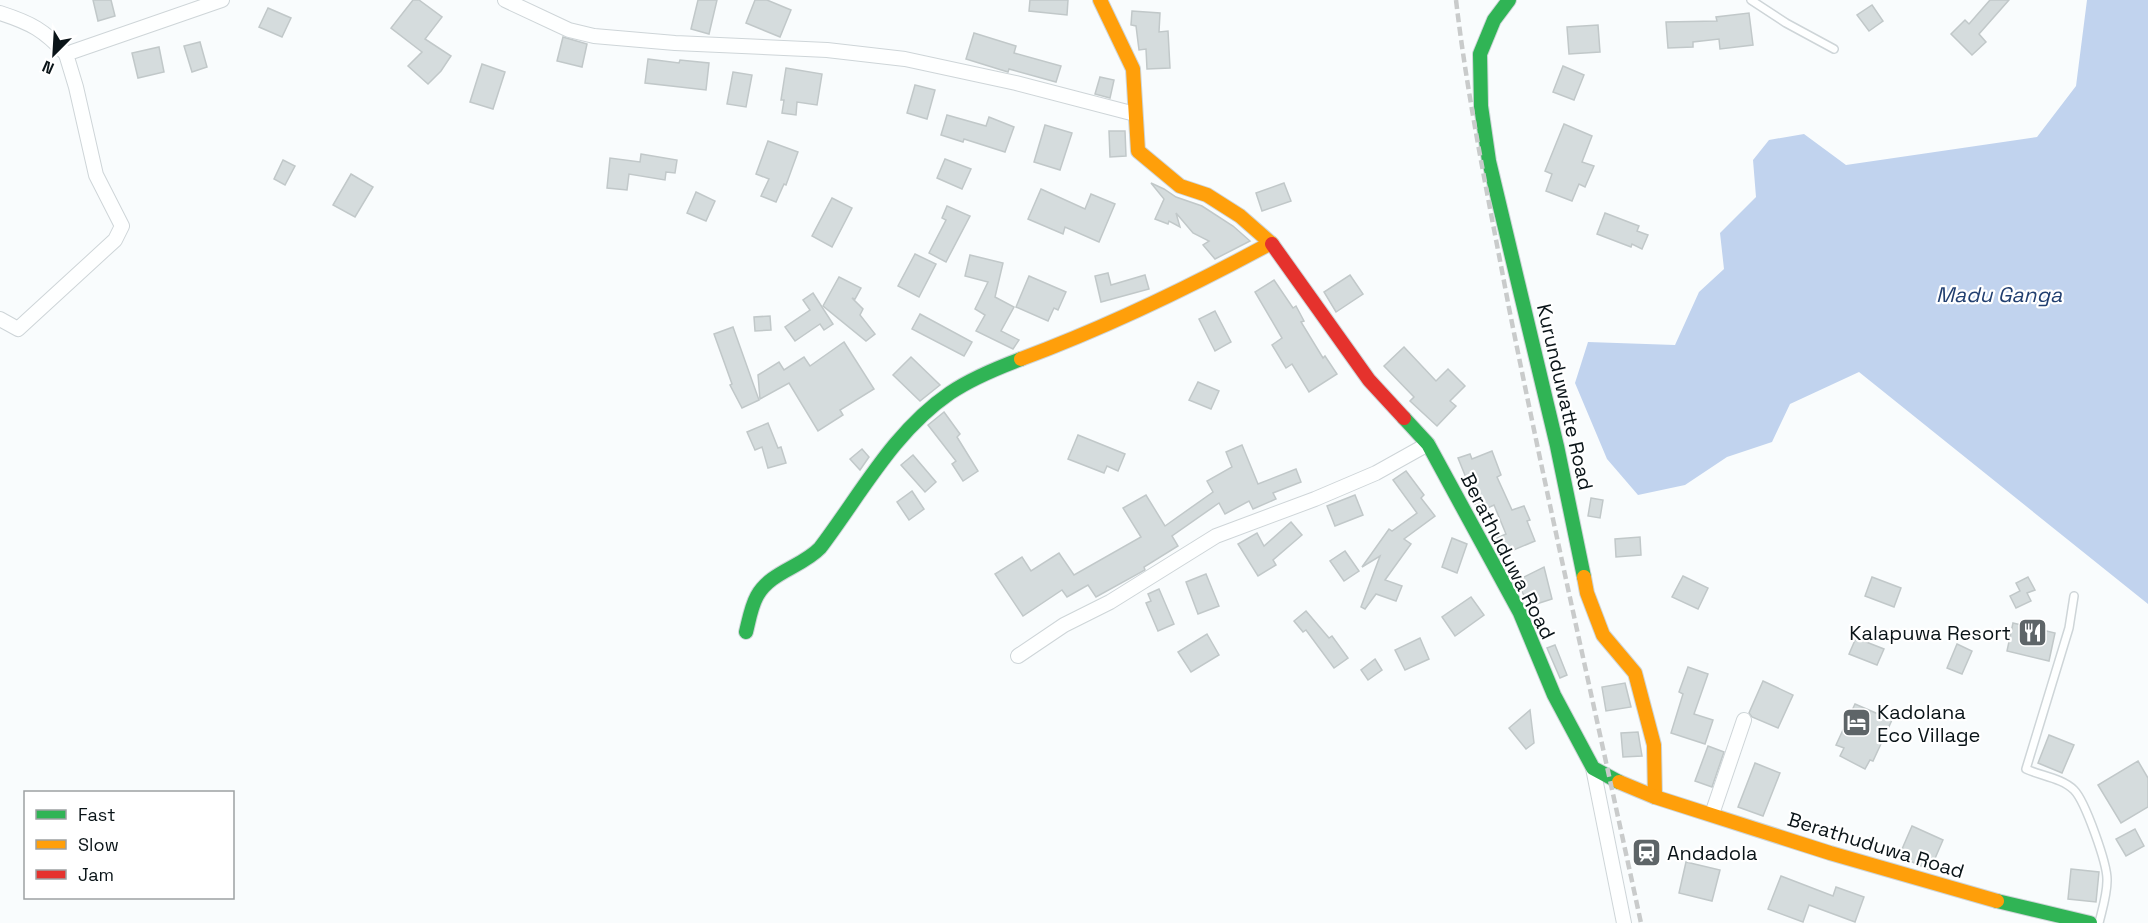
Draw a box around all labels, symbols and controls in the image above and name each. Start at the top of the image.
north arrow [24,24,84,84]
text: N [39,55,57,79]
water label: Madu Ganga [1936,281,2063,308]
street label: Kurunduwatte Road [1531,301,1599,493]
street label: Berathuduwa Road [1455,468,1561,644]
restaurant icon: Kalapuwa Resort [2016,617,2048,649]
place label: Kalapuwa Resort [1849,620,2011,646]
place label: Kadolana Eco Village [1877,699,1980,748]
hotel icon: Kadolana Eco Village [1840,707,1872,739]
legend [24,791,234,899]
text: Fast [78,803,115,826]
street label: Berathuduwa Road [1785,806,1967,884]
text: Slow [78,833,119,856]
station icon: Andadola [1630,837,1662,869]
place label: Andadola [1667,840,1758,866]
text: Jam [78,863,114,886]

